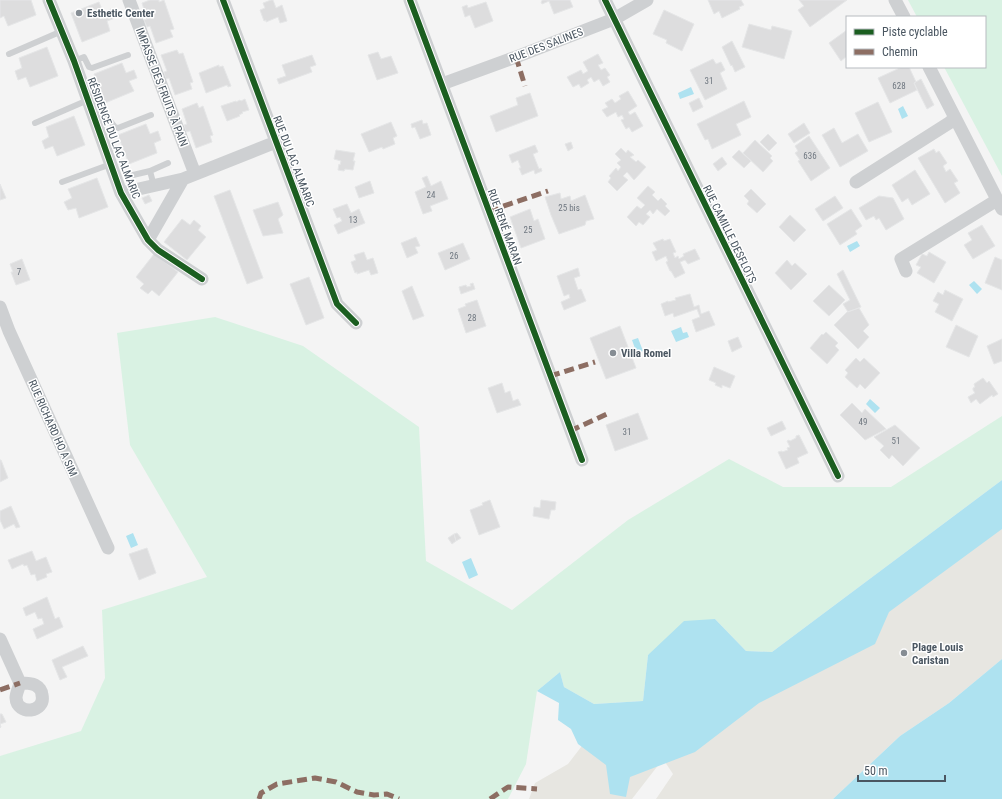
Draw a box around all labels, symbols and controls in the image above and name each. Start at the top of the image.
place label: Esthetic Center [87,7,155,20]
marker: Esthetic Center [74,8,84,18]
legend [846,16,986,68]
street label: RUE DES SALINES [507,25,585,66]
text: Piste cyclable [882,25,948,39]
street label: IMPASSE DES FRUITS À PAIN [133,26,190,148]
text: Chemin [882,45,918,59]
street label: RÉSIDENCE DU LAC ALMARIC [84,76,143,201]
house number: 31 [705,76,713,86]
house number: 628 [892,81,906,91]
street label: RUE DU LAC ALMARIC [270,114,317,209]
house number: 636 [803,151,817,161]
street label: RUE CAMILLE DESFLOTS [700,183,759,286]
street label: RUE RENÉ MARAN [485,187,524,267]
house number: 24 [427,190,436,200]
house number: 25 bis [558,203,580,213]
house number: 13 [349,215,357,225]
house number: 25 [524,225,533,235]
house number: 26 [450,251,458,261]
house number: 7 [17,267,22,277]
house number: 28 [468,313,476,323]
place label: Villa Romel [621,347,671,360]
marker: Villa Romel [608,348,618,358]
street label: RUE RICHARD HO A SIM [25,378,80,479]
house number: 49 [859,417,867,427]
house number: 31 [623,427,631,437]
house number: 51 [892,436,900,446]
place label: Plage Louis Caristan [912,641,963,667]
marker: Plage Louis Caristan [899,648,909,658]
scale bar [858,757,945,783]
text: 50 m [864,764,888,778]

